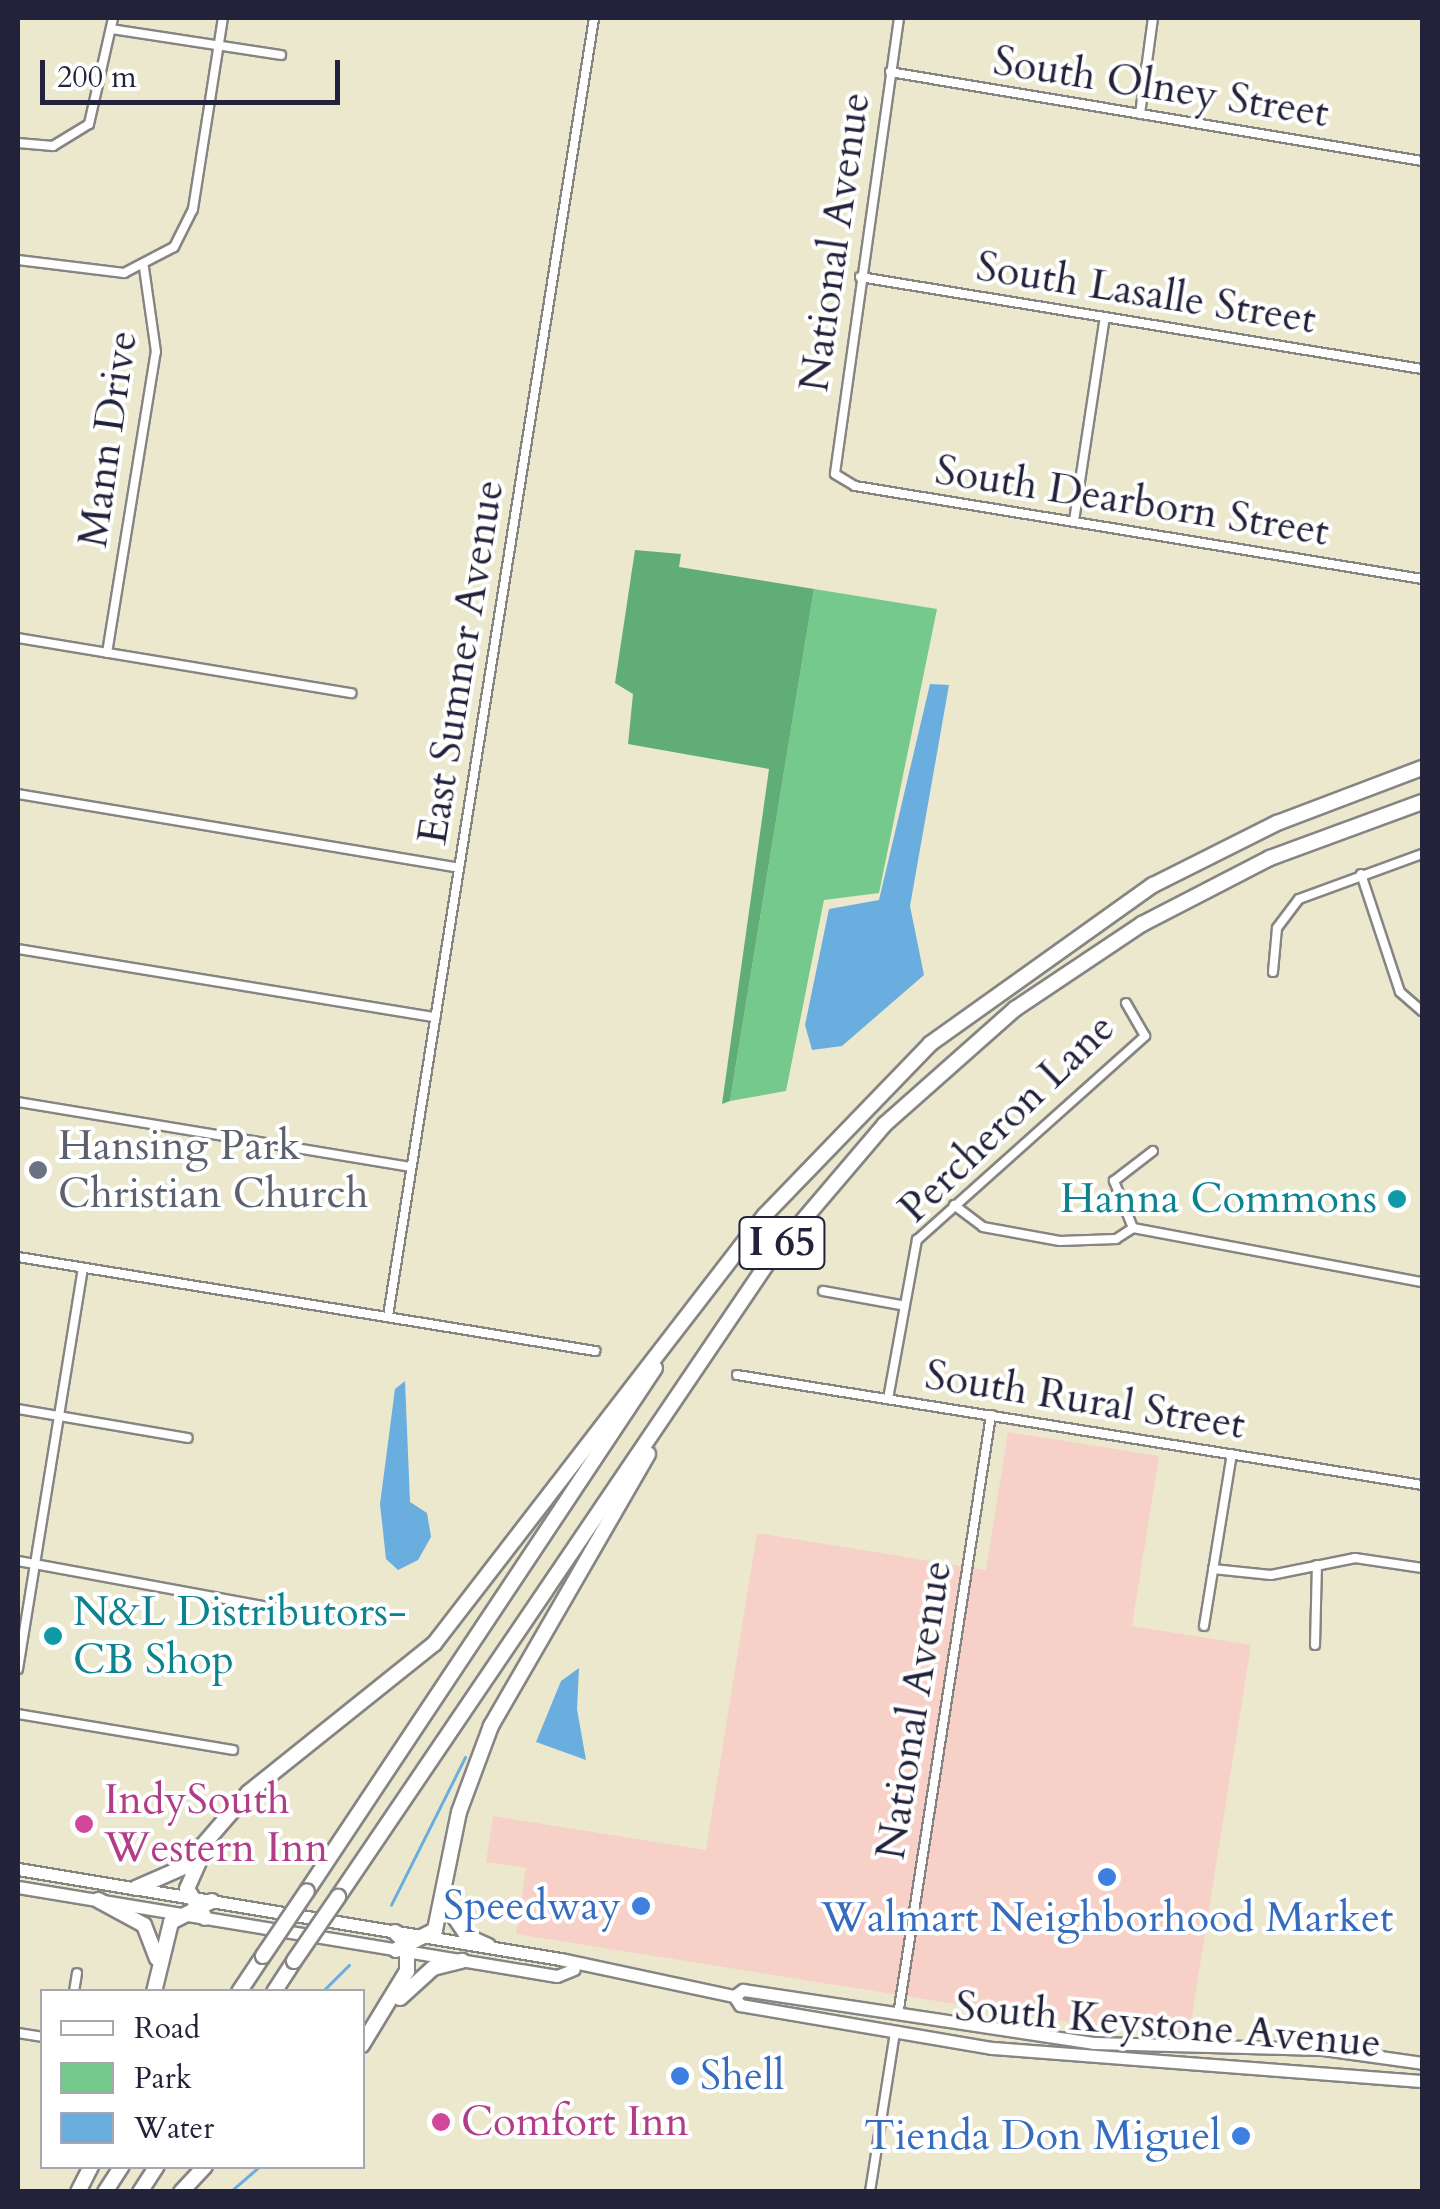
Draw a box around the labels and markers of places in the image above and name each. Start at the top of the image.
place label: Hansing Park Christian Church [58,1121,368,1220]
marker: Hansing Park Christian Church [27,1159,49,1181]
place label: Hanna Commons [1060,1174,1377,1224]
marker: Hanna Commons [1386,1188,1408,1210]
place label: N&L Distributors- CB Shop [73,1587,407,1685]
marker: N&L Distributors- CB Shop [42,1625,64,1647]
place label: IndySouth Western Inn [104,1775,328,1874]
marker: IndySouth Western Inn [73,1813,95,1835]
marker: Walmart Neighborhood Market [1096,1866,1118,1888]
place label: Speedway [443,1881,621,1931]
place label: Walmart Neighborhood Market [821,1893,1393,1943]
marker: Speedway [630,1895,652,1917]
place label: Shell [700,2051,785,2101]
marker: Shell [669,2065,691,2087]
place label: Comfort Inn [461,2097,689,2147]
marker: Comfort Inn [430,2111,452,2133]
place label: Tienda Don Miguel [864,2111,1221,2161]
marker: Tienda Don Miguel [1230,2125,1252,2147]

